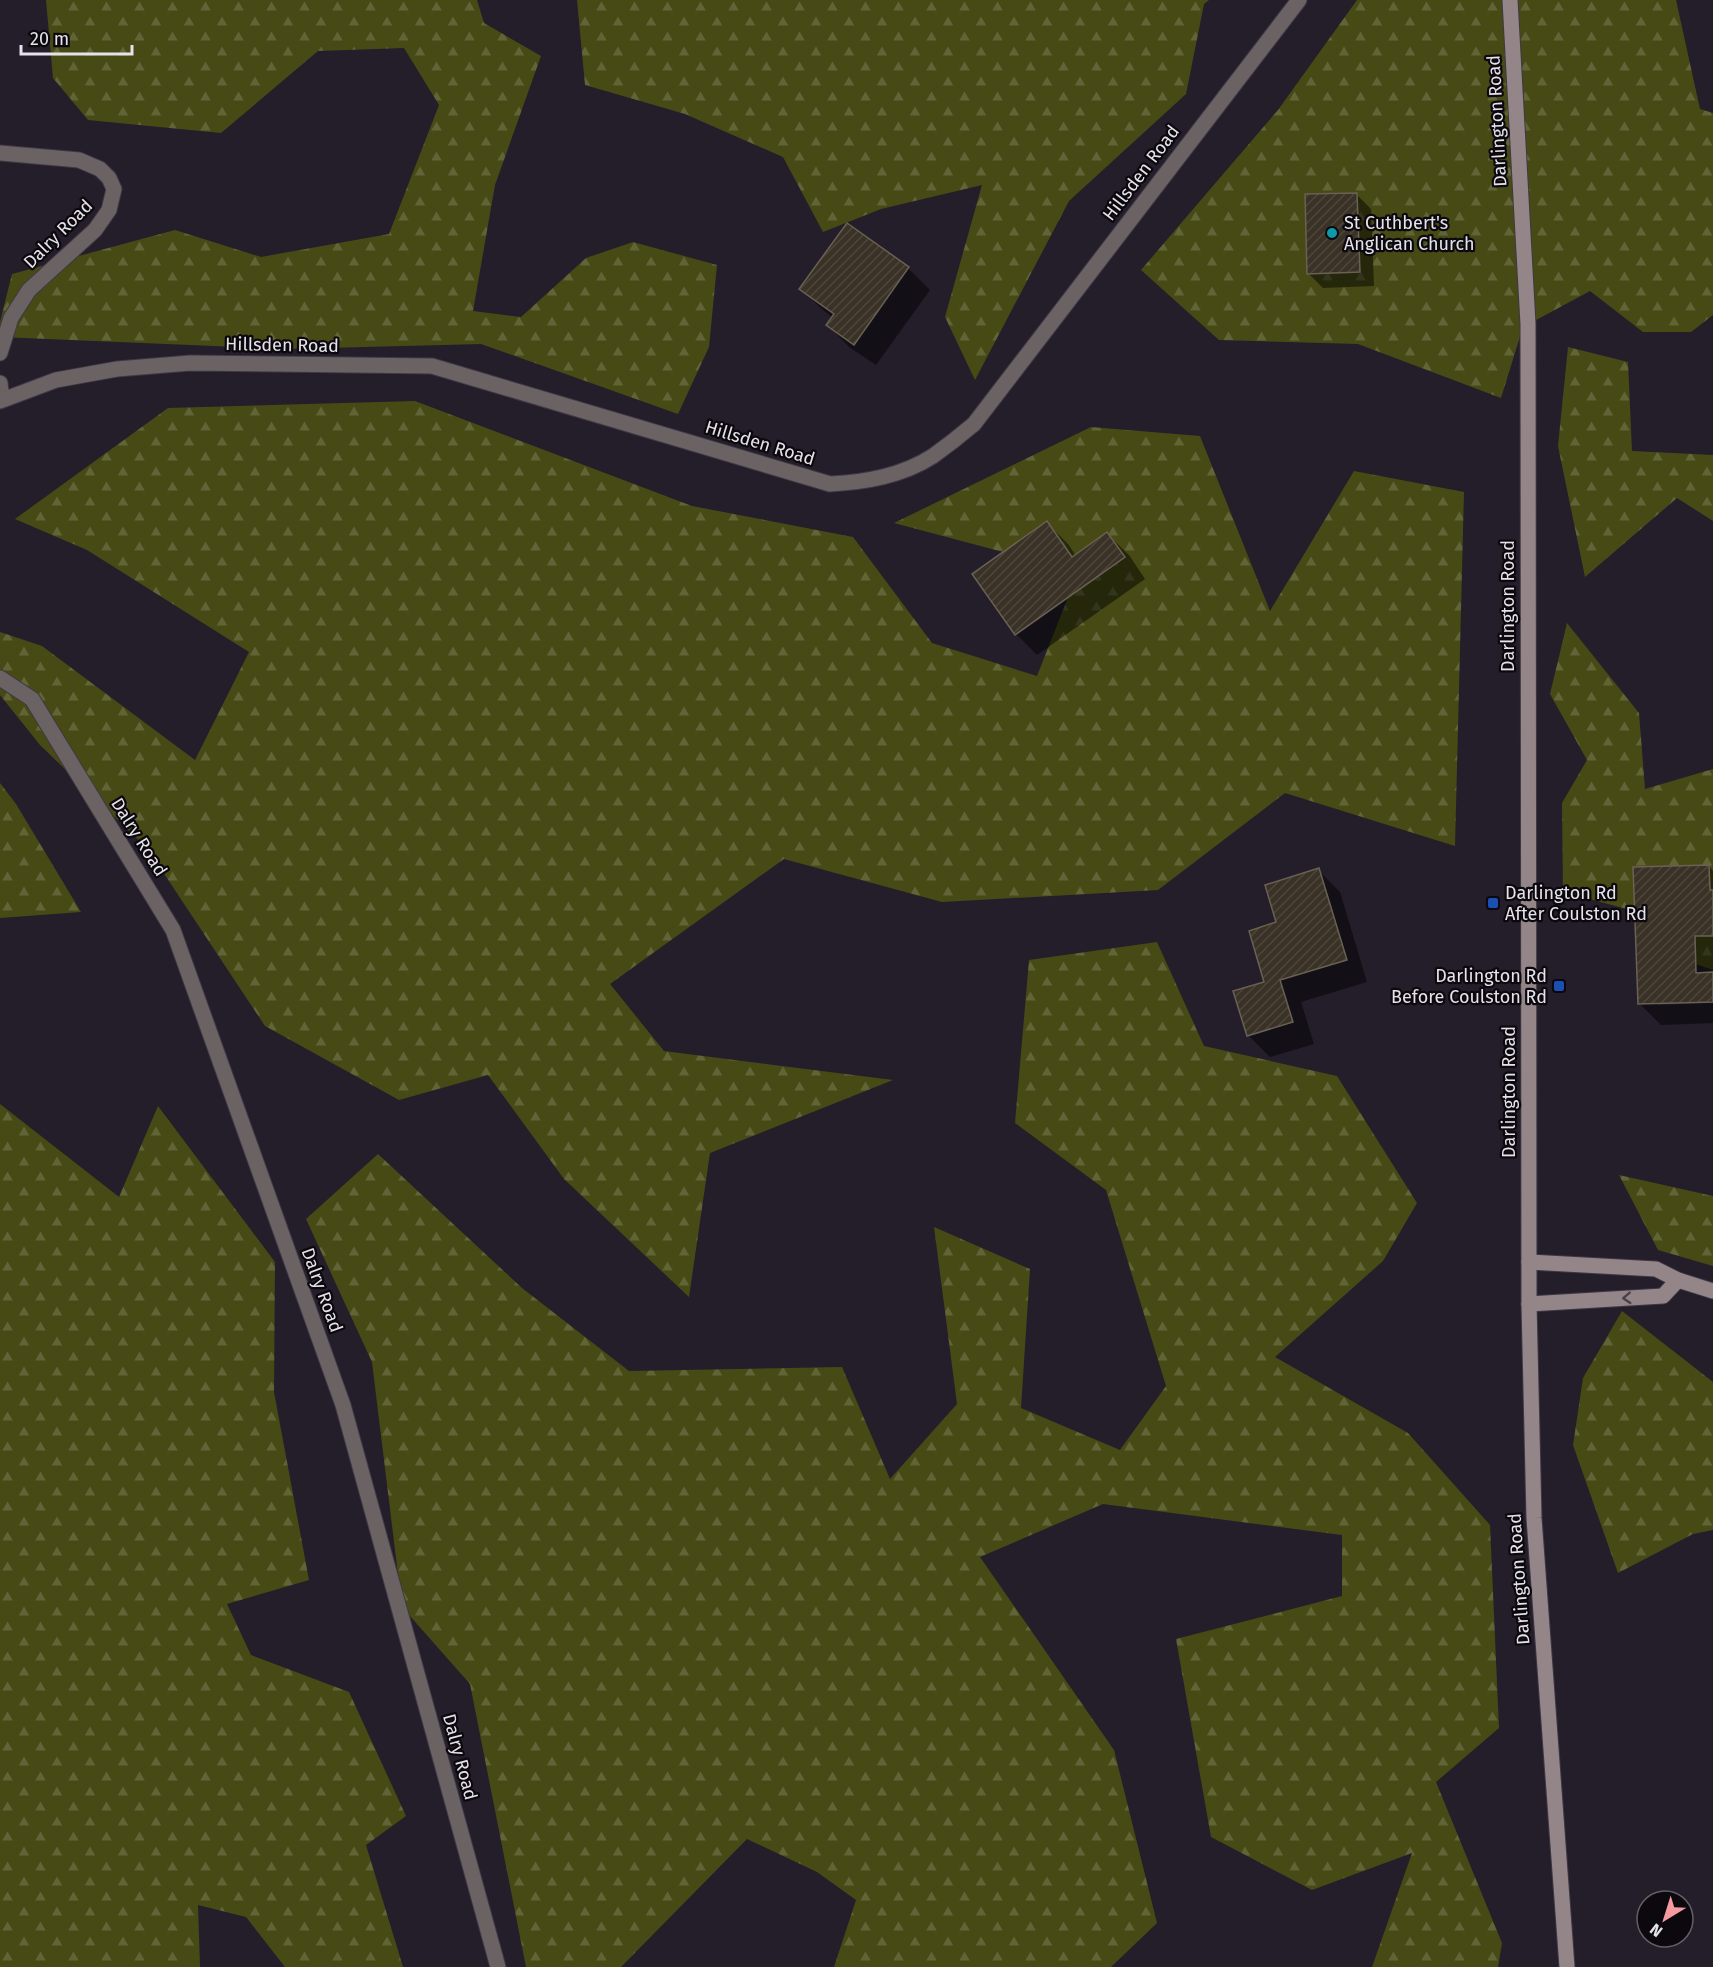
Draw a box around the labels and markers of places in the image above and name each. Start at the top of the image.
place label: St Cuthbert's Anglican Church [1344,212,1475,255]
marker: St Cuthbert's Anglican Church [1325,226,1339,240]
place label: Darlington Rd After Coulston Rd [1505,882,1647,925]
marker: Darlington Rd After Coulston Rd [1486,896,1500,910]
place label: Darlington Rd Before Coulston Rd [1391,965,1547,1008]
marker: Darlington Rd Before Coulston Rd [1552,979,1566,993]

